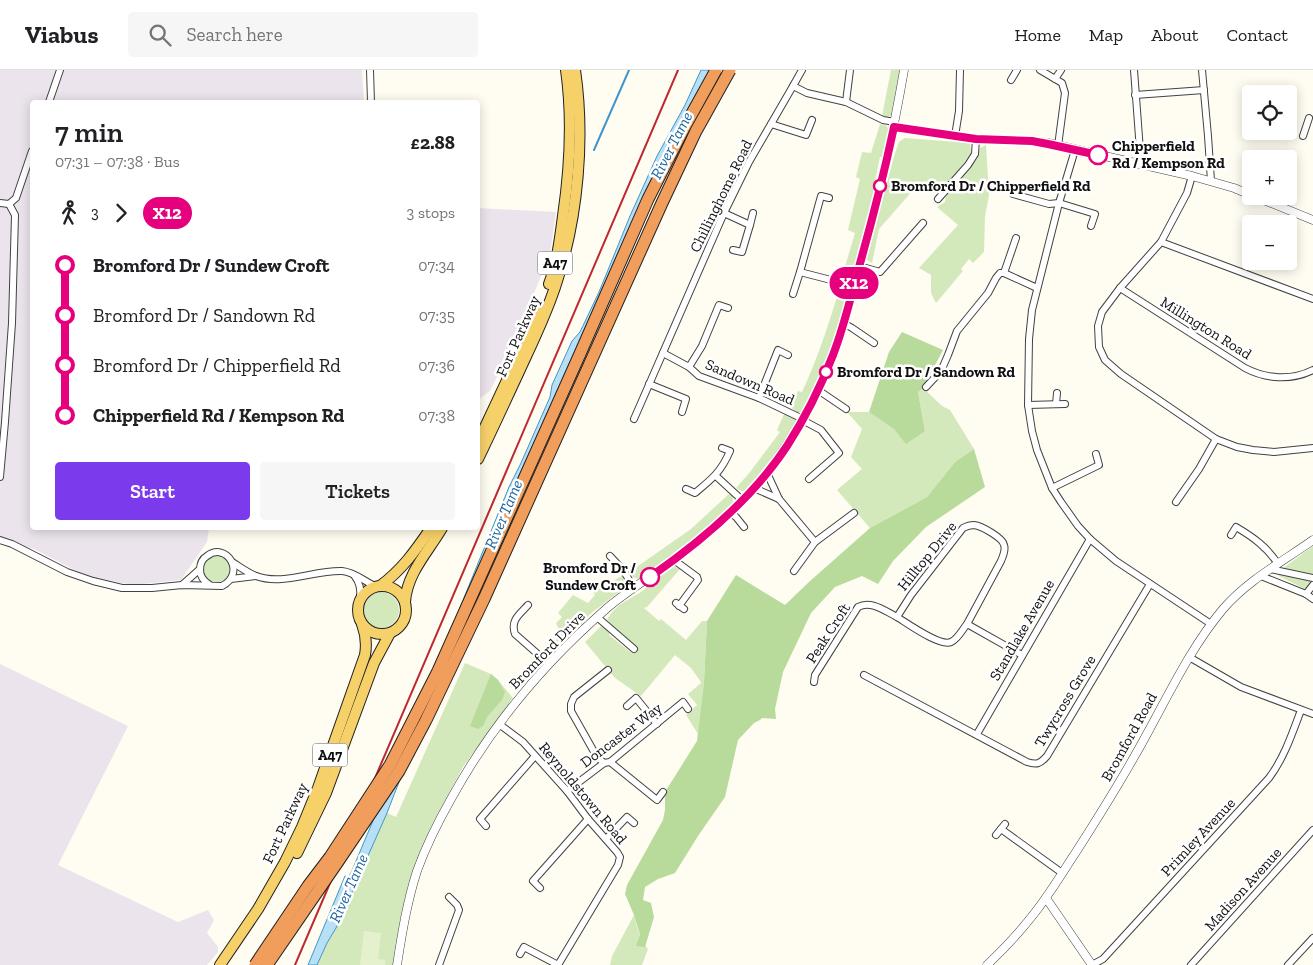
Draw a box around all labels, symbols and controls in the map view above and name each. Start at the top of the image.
search box [128,12,478,57]
text: Viabus [25,20,98,49]
icon: search [146,21,174,49]
text: Search here [186,23,283,46]
text: Home [1014,24,1061,46]
text: Map [1089,24,1123,46]
text: About [1151,24,1198,46]
text: Contact [1226,24,1288,46]
map controls [1242,85,1297,270]
button: locate [1242,85,1297,140]
water label: River Tame [646,108,696,182]
text: 7 min [55,116,123,149]
text: £2.88 [411,131,455,154]
street label: Chillinghome Road [686,136,756,255]
place label: Chipperfield Rd / Kempson Rd [1112,137,1225,172]
marker: Chipperfield Rd / Kempson Rd [1088,145,1108,165]
button: + [1242,150,1297,205]
text: 07:31 – 07:38 · Bus [55,152,180,171]
place label: Bromford Dr / Chipperfield Rd [891,177,1091,195]
marker: Bromford Dr / Chipperfield Rd [873,179,887,193]
icon: walk [55,199,83,227]
icon: forward [107,199,135,227]
text: X12 [153,202,182,224]
text: 3 [91,203,99,222]
text: 3 stops [407,203,455,222]
button: − [1242,215,1297,270]
road number: A47 [538,252,572,274]
text: Bromford Dr / Sundew Croft [93,254,329,277]
text: 07:34 [418,256,455,275]
line badge: X12 [825,267,883,299]
text: X12 [840,272,868,294]
street label: Fort Parkway [492,292,544,379]
street label: Millington Road [1157,293,1255,364]
text: Bromford Dr / Sandown Rd [93,304,315,327]
text: 07:35 [419,306,455,325]
text: Bromford Dr / Chipperfield Rd [93,354,341,377]
street label: Sandown Road [703,355,798,409]
text: 07:36 [418,356,455,375]
place label: Bromford Dr / Sandown Rd [837,363,1016,381]
marker: Bromford Dr / Sandown Rd [819,365,833,379]
text: Chipperfield Rd / Kempson Rd [93,404,344,427]
text: 07:38 [418,406,455,425]
button: Start [55,462,250,520]
button: Tickets [260,462,455,520]
water label: River Tame [480,477,526,551]
street label: Hilltop Drive [894,518,960,594]
place label: Bromford Dr / Sundew Croft [543,559,637,594]
marker: Bromford Dr / Sundew Croft [640,567,660,587]
street label: Standlake Avenue [986,576,1058,684]
street label: Peak Croft [802,599,854,666]
street label: Bromford Drive [505,607,589,693]
street label: Twycross Grove [1030,652,1100,750]
street label: Bromford Road [1097,689,1161,784]
street label: Doncaster Way [577,698,665,771]
street label: Reynoldstown Road [535,738,631,848]
road number: A47 [312,744,348,766]
street label: Fort Parkway [258,780,312,866]
street label: Primley Avenue [1157,794,1239,880]
street label: Madison Avenue [1201,844,1285,934]
water label: River Tame [325,851,372,925]

